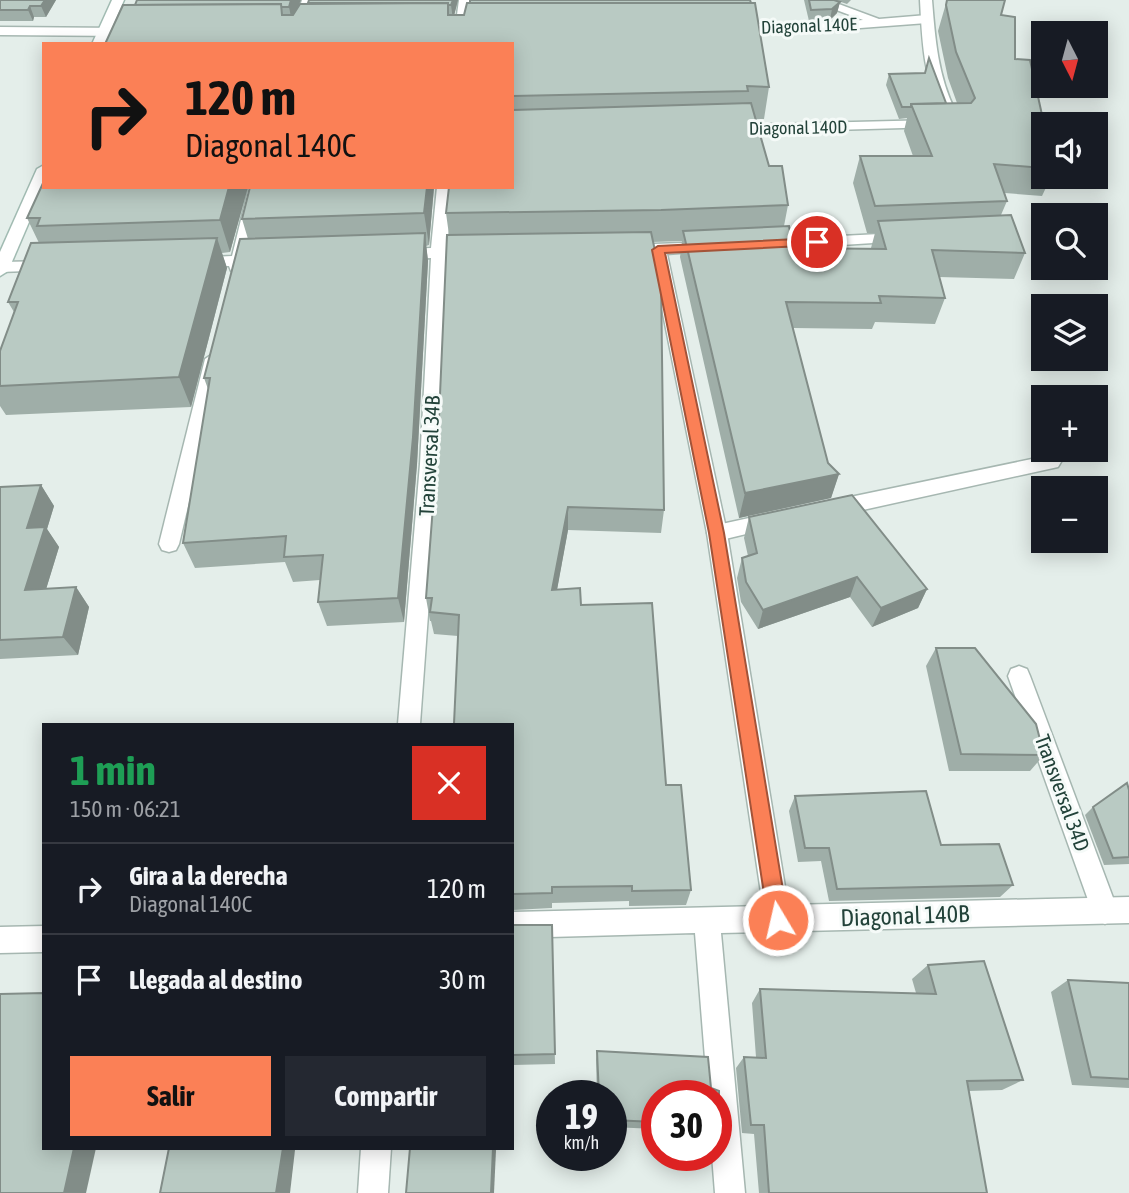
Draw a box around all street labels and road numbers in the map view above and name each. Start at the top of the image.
street label: Diagonal 140E [761,13,858,38]
street label: Diagonal 140D [749,116,847,139]
street label: Transversal 34B [414,395,444,517]
street label: Transversal 34D [1031,731,1095,854]
street label: Diagonal 140B [840,900,970,931]

